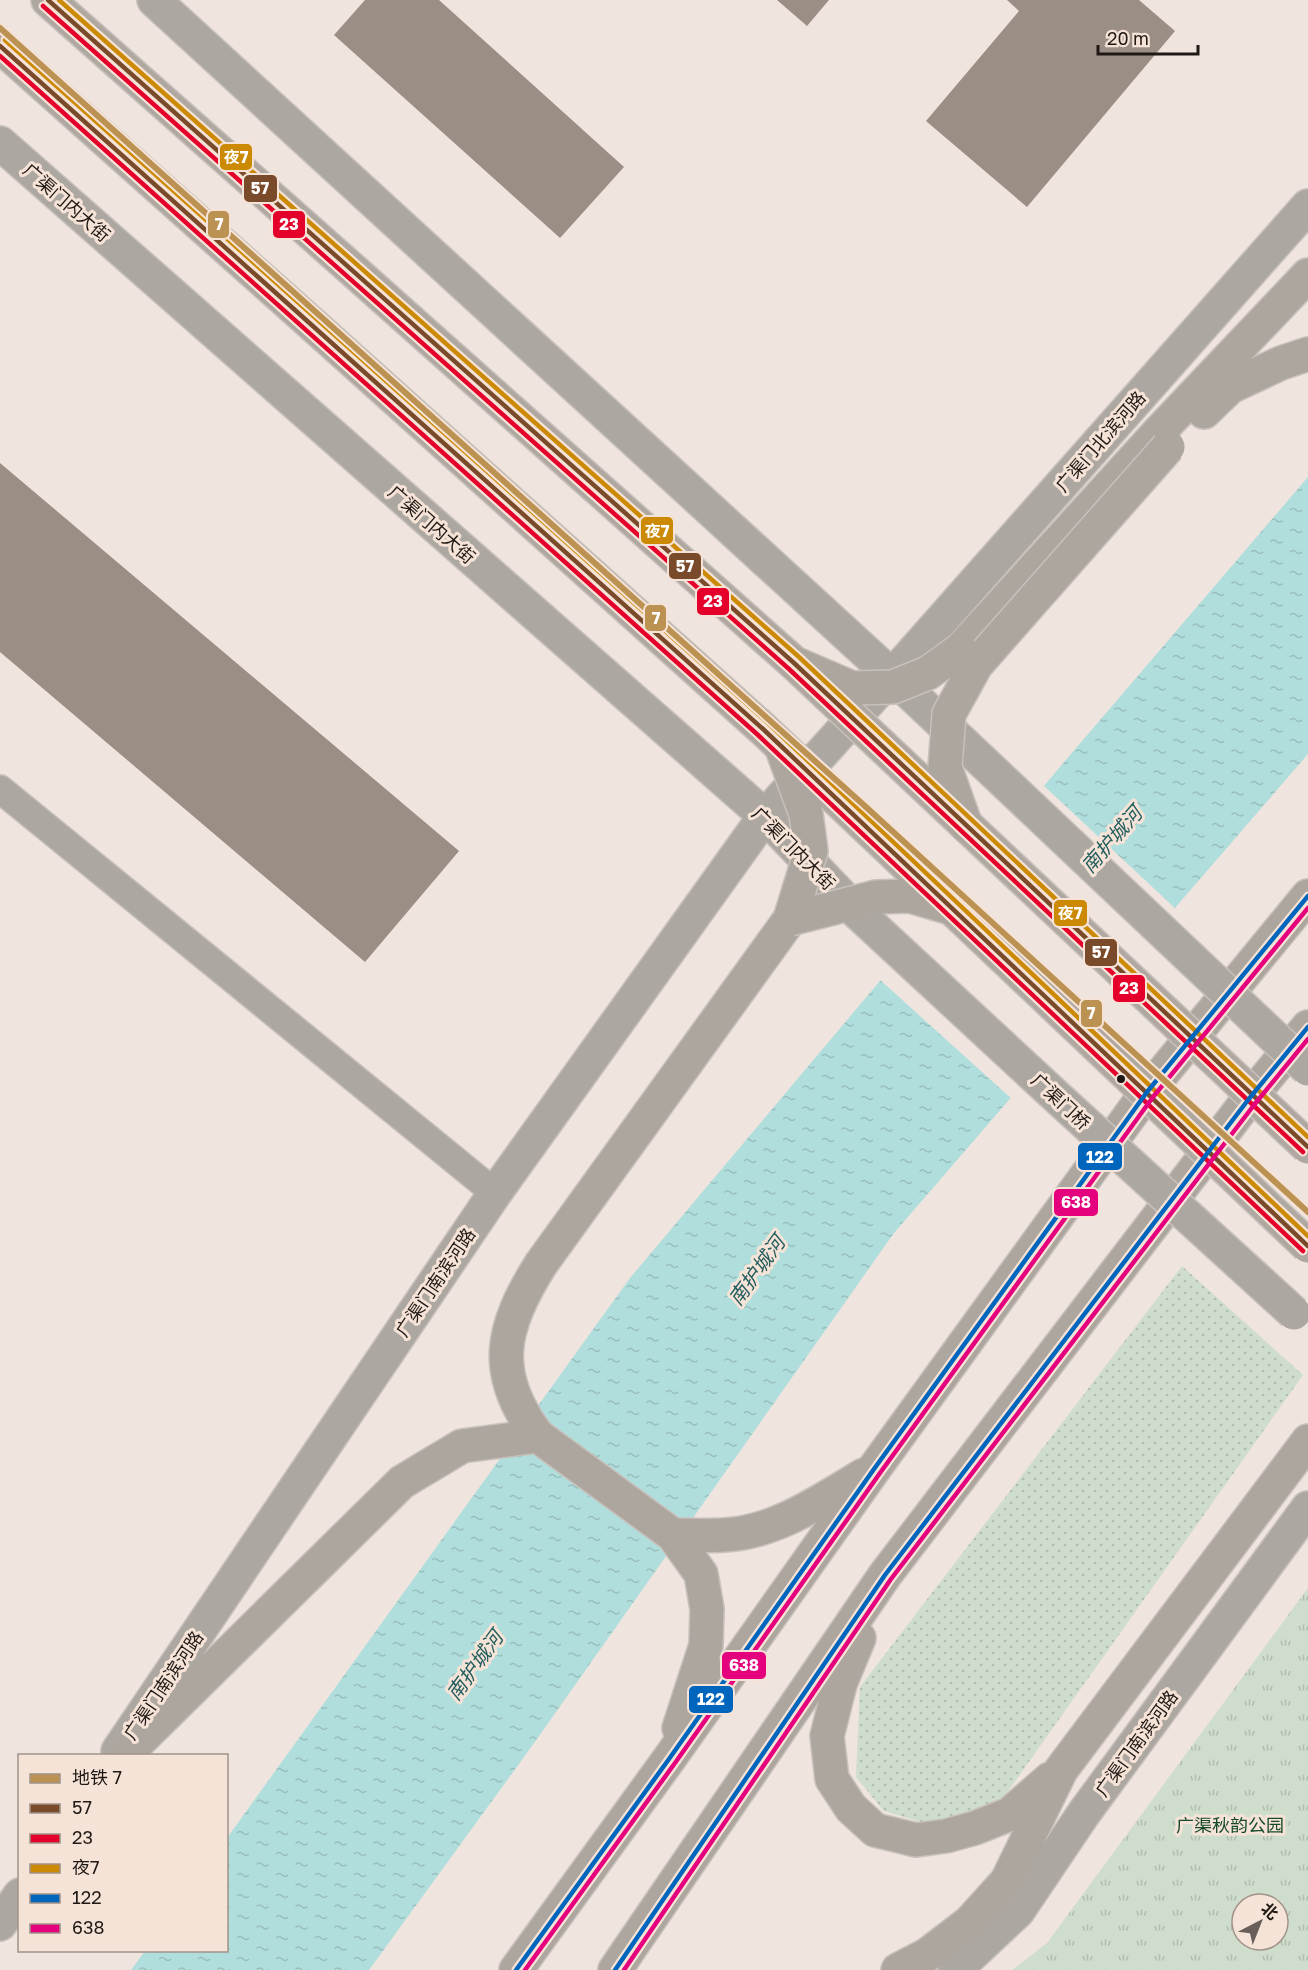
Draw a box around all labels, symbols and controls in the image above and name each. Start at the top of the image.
scale bar [1098,18,1198,56]
text: 20 m [1107,27,1149,49]
line badge: 夜7 [219,143,253,171]
text: 夜7 [224,147,249,167]
street label: 广渠门内大街 [19,158,115,246]
line badge: 57 [243,174,278,203]
text: 57 [251,178,270,198]
line badge: 7 [207,210,230,239]
line badge: 23 [272,210,306,239]
text: 7 [215,214,224,234]
text: 23 [279,214,299,234]
street label: 广渠门北滨河路 [1050,386,1150,496]
street label: 广渠门内大街 [384,480,480,568]
line badge: 夜7 [640,516,674,545]
text: 夜7 [645,521,670,541]
line badge: 57 [668,552,702,580]
text: 57 [676,556,695,576]
line badge: 23 [696,587,730,616]
text: 23 [703,591,723,611]
line badge: 7 [644,604,667,632]
text: 7 [652,608,661,628]
water label: 南护城河 [1076,798,1149,877]
street label: 广渠门内大街 [748,802,840,894]
line badge: 夜7 [1053,899,1088,927]
text: 夜7 [1058,903,1083,923]
line badge: 57 [1084,938,1118,967]
text: 57 [1092,942,1111,962]
line badge: 23 [1112,974,1146,1003]
text: 23 [1119,978,1139,998]
line badge: 7 [1080,999,1103,1028]
text: 7 [1087,1003,1096,1023]
street label: 广渠门桥 [1027,1068,1095,1134]
unlabelled marker [1115,1073,1127,1085]
line badge: 122 [1077,1142,1123,1171]
text: 122 [1086,1147,1114,1167]
line badge: 638 [1053,1188,1099,1217]
text: 638 [1061,1192,1091,1212]
street label: 广渠门南滨河路 [391,1224,479,1340]
water label: 南护城河 [723,1227,792,1309]
water label: 南护城河 [441,1622,510,1704]
street label: 广渠门南滨河路 [119,1627,207,1743]
line badge: 638 [721,1651,767,1680]
text: 638 [729,1655,759,1675]
line badge: 122 [688,1685,734,1714]
street label: 广渠门南滨河路 [1090,1686,1182,1800]
text: 122 [697,1689,725,1709]
legend [18,1754,228,1952]
text: 地铁 7 [72,1766,122,1788]
text: 57 [72,1796,92,1818]
park label: 广渠秋韵公园 [1176,1814,1284,1836]
text: 23 [72,1826,93,1848]
text: 夜7 [72,1856,100,1878]
text: 122 [72,1886,102,1908]
north arrow [1230,1892,1290,1952]
text: 北 [1257,1898,1283,1924]
text: 638 [72,1916,104,1938]

